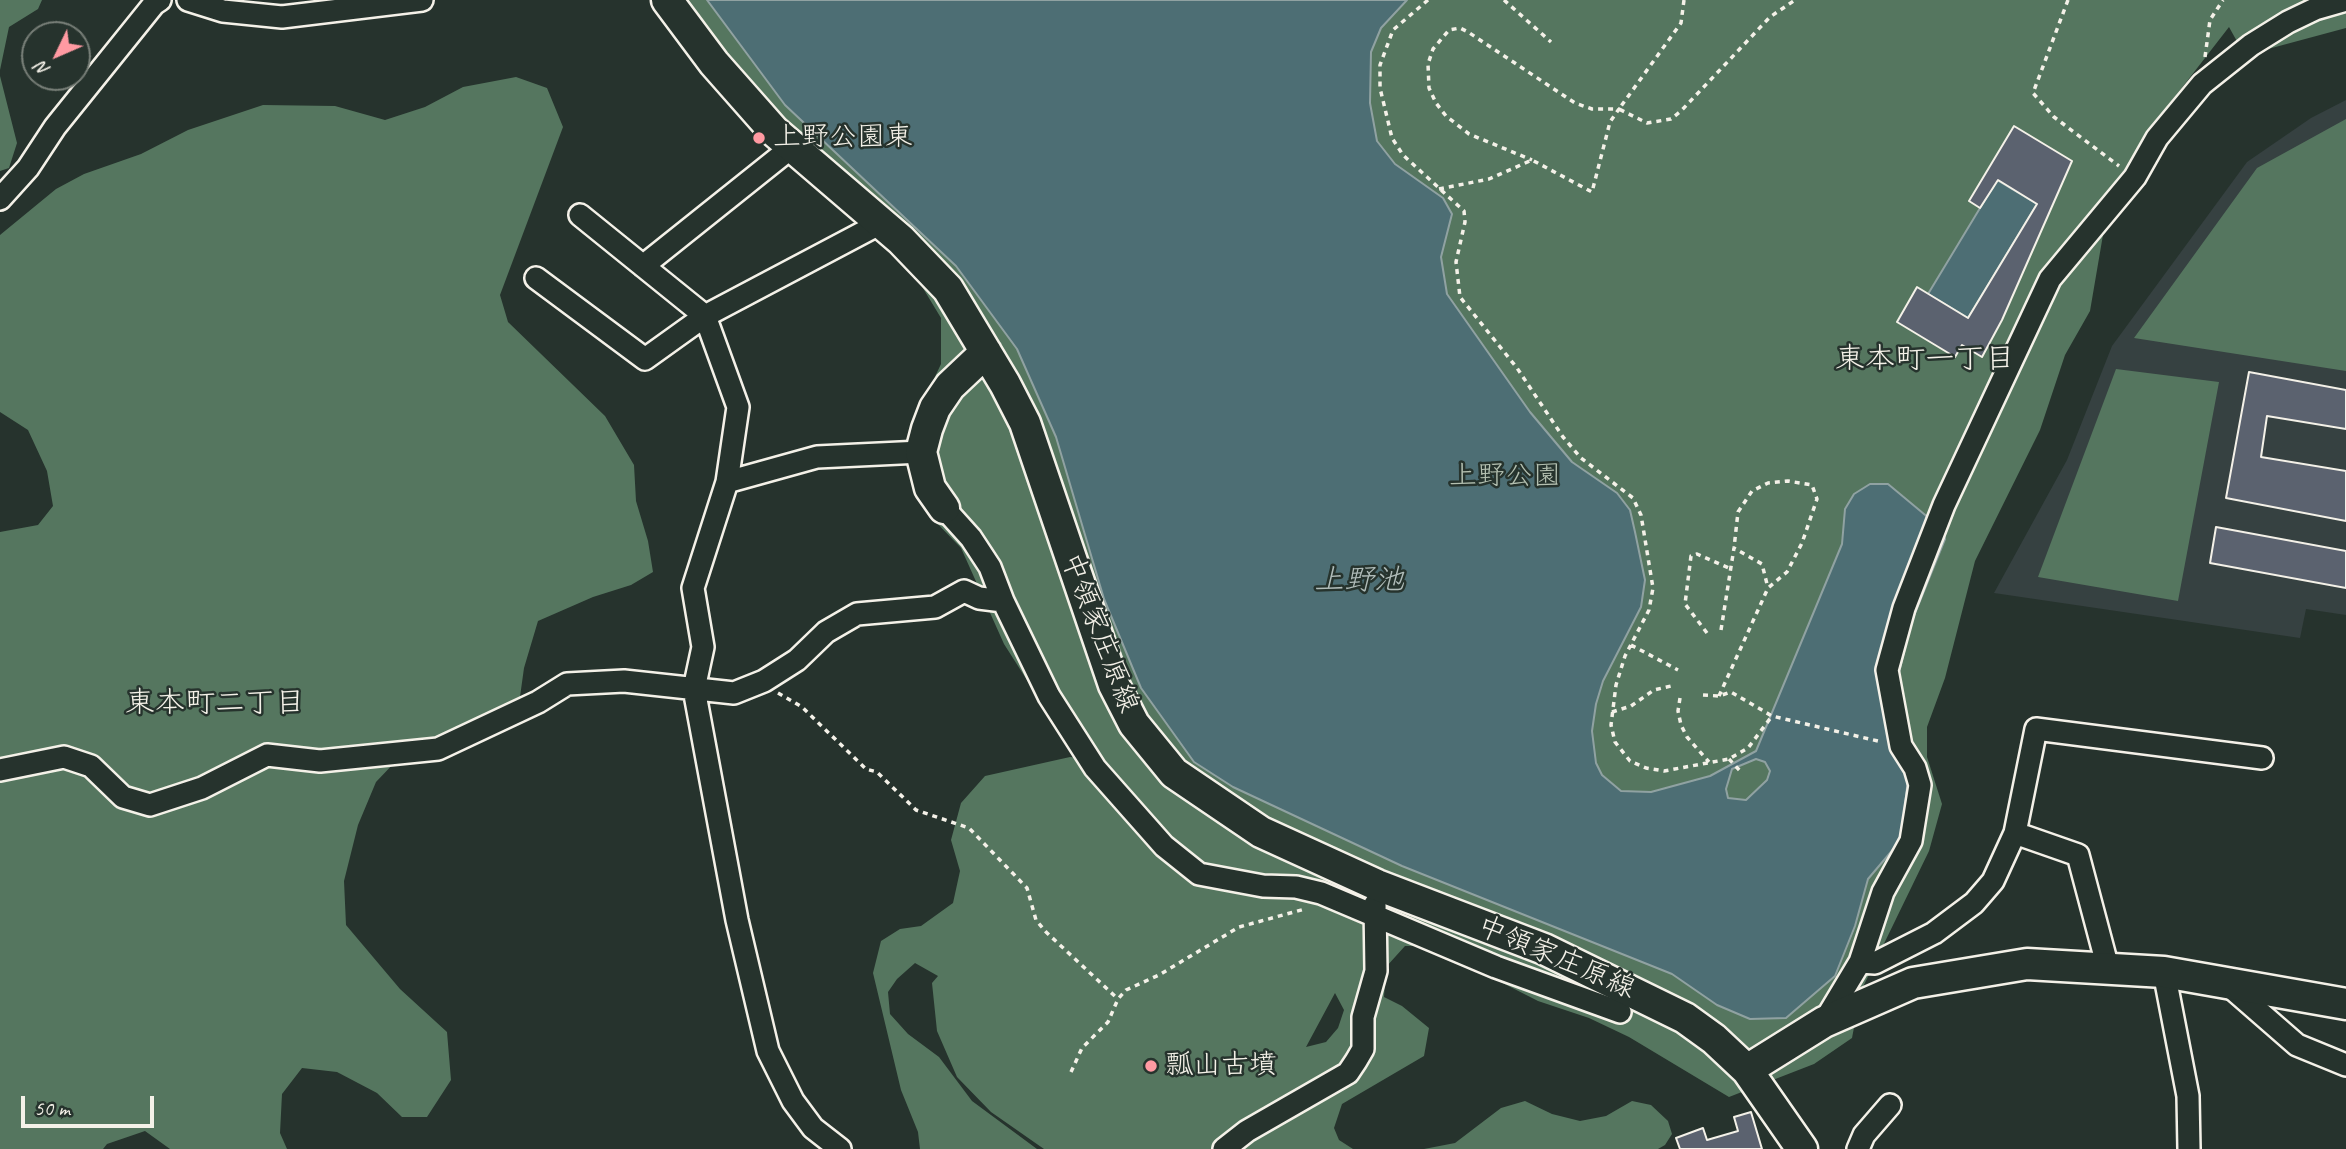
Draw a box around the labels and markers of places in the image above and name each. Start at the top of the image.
place label: 上野公園東 [773,121,913,155]
marker: 上野公園東 [751,130,767,146]
place label: 瓢山古墳 [1165,1049,1277,1083]
marker: 瓢山古墳 [1143,1058,1159,1074]

